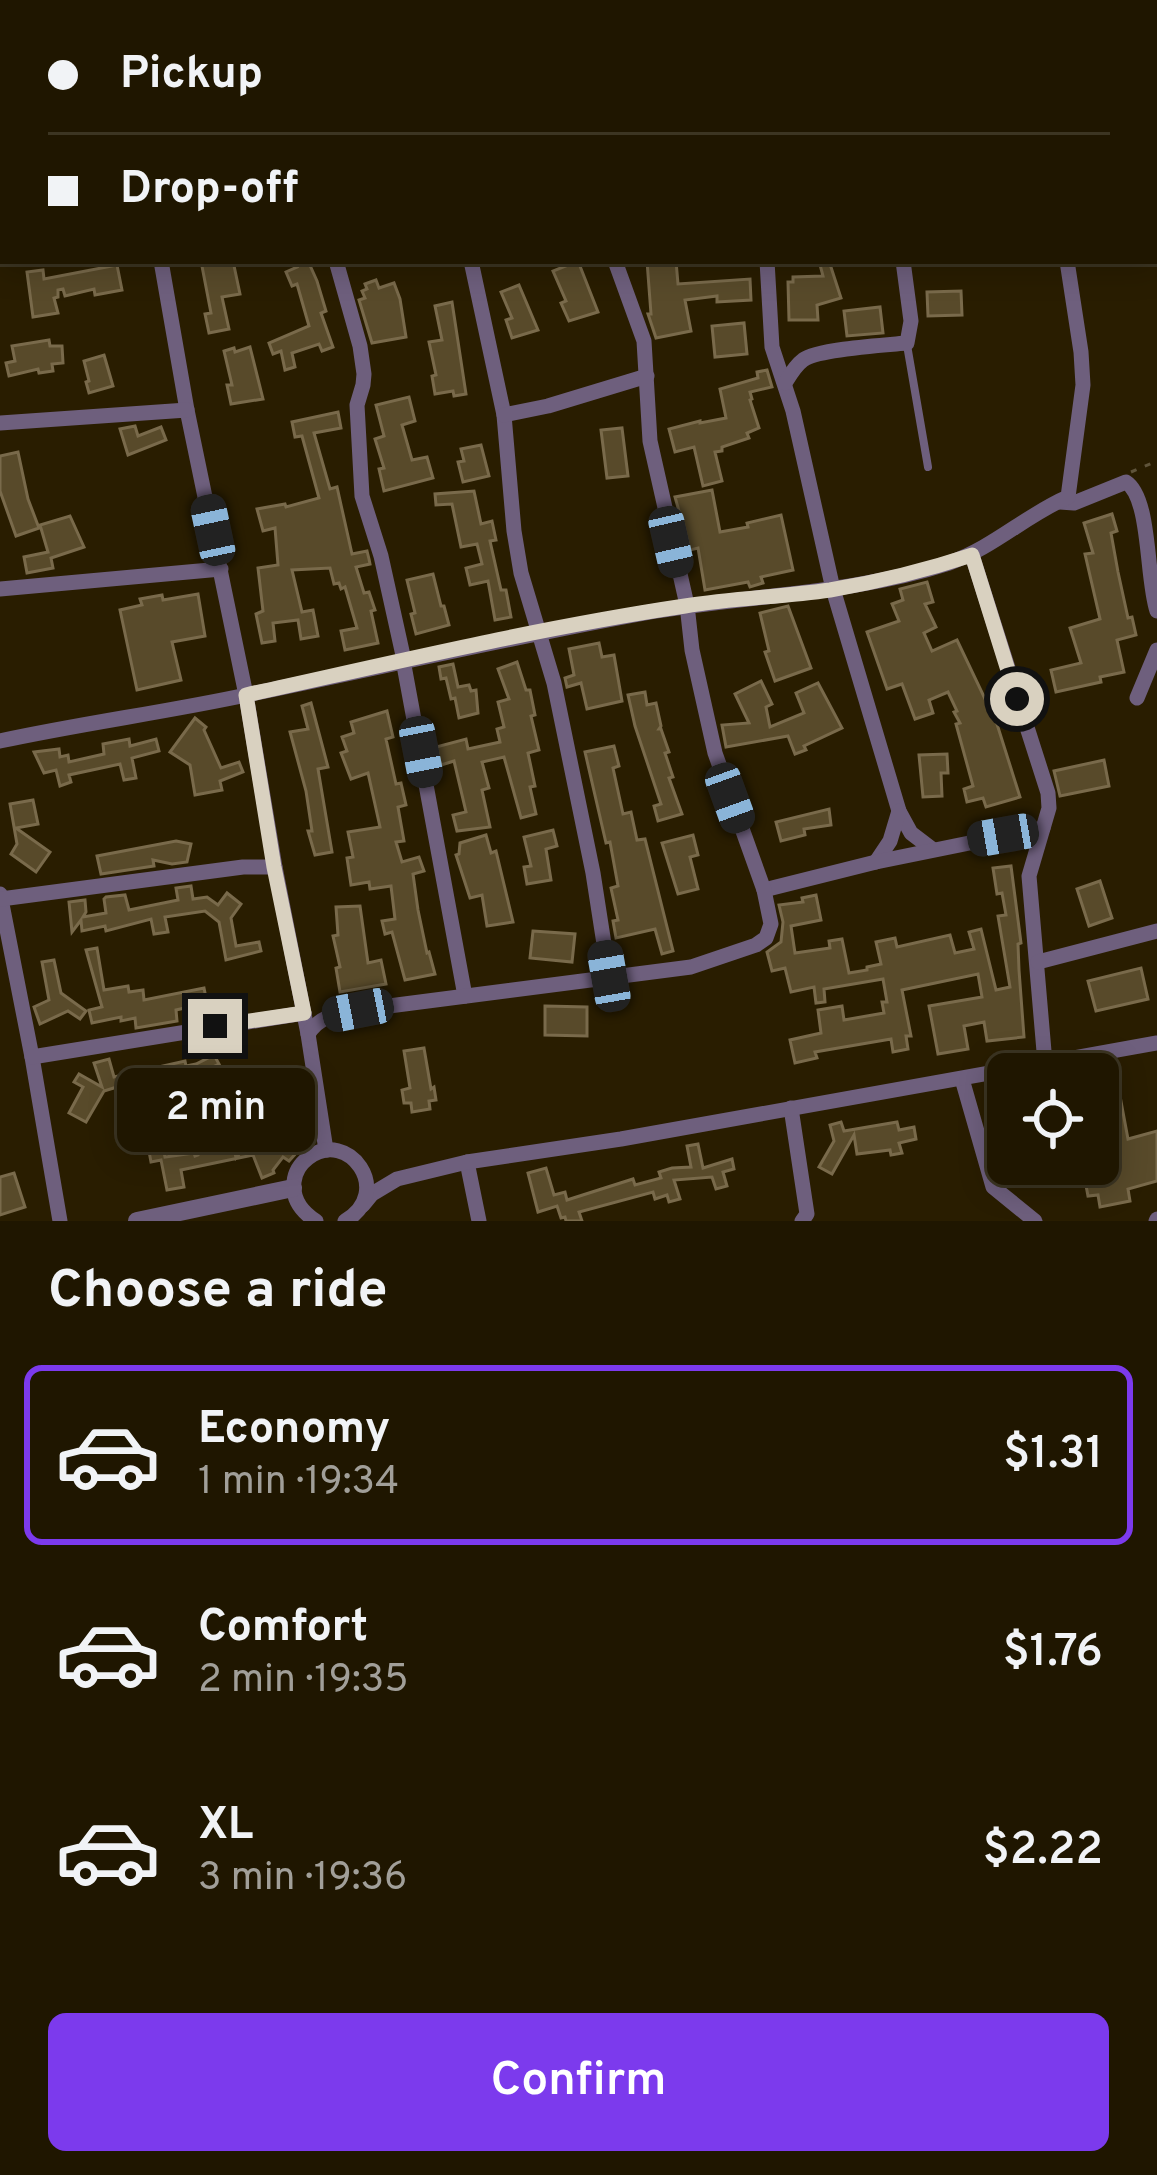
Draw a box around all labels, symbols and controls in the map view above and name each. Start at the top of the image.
text: Pickup [120,47,263,104]
text: Drop-off [120,162,299,219]
car [188,491,238,569]
car [645,503,697,581]
route start [990,672,1044,726]
car [396,713,446,791]
car [701,758,759,838]
car [964,811,1042,859]
car [585,937,633,1015]
car [319,985,397,1035]
route end [188,999,242,1053]
map controls [987,1053,1119,1185]
button: locate [987,1053,1119,1185]
callout: 2 min [116,1068,314,1152]
text: 2 min [166,1085,266,1134]
text: Choose a ride [48,1258,388,1327]
icon: car [54,1401,162,1509]
text: Economy [198,1402,390,1459]
text: $1.31 [1003,1427,1103,1484]
text: 1 min · 19:34 [198,1459,399,1508]
icon: car [54,1599,162,1707]
text: Comfort [198,1600,368,1657]
text: $1.76 [1003,1625,1103,1682]
text: 2 min · 19:35 [198,1657,409,1706]
icon: car [54,1797,162,1905]
text: XL [198,1798,253,1855]
text: $2.22 [983,1823,1103,1880]
text: 3 min · 19:36 [198,1855,407,1904]
button: Confirm [48,2013,1109,2151]

